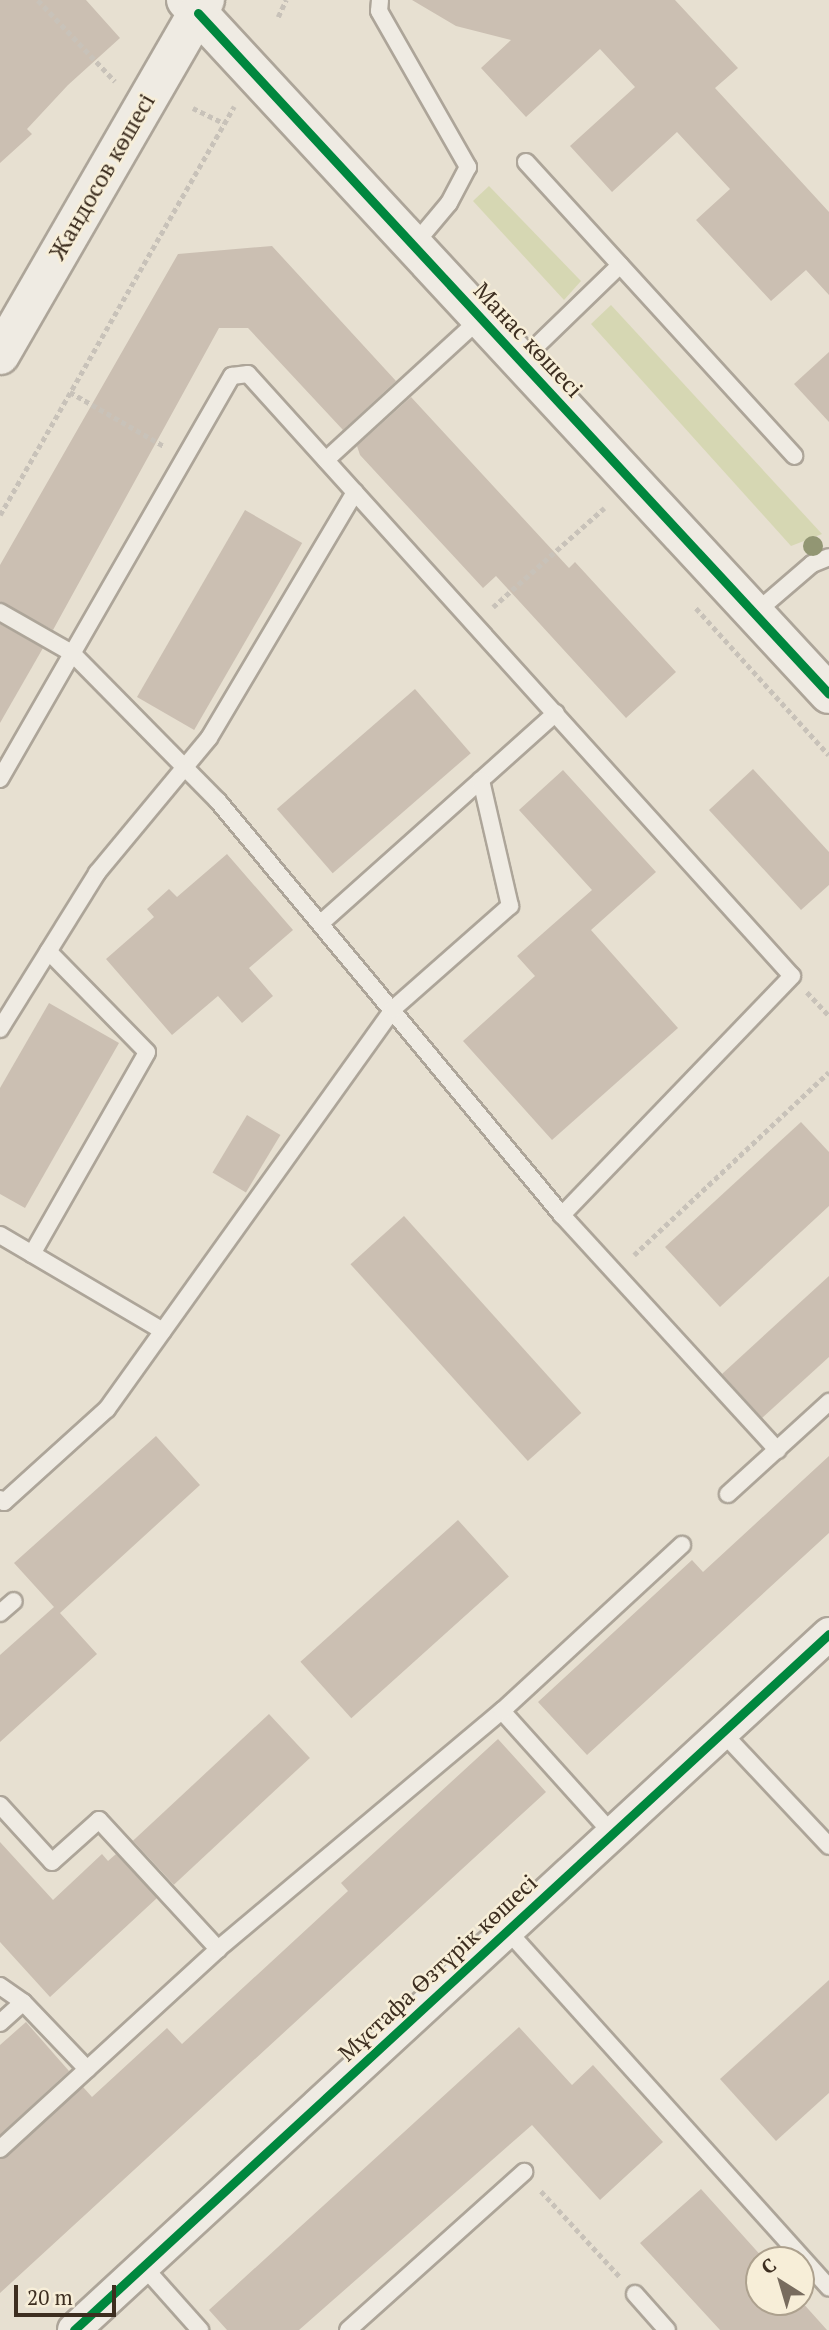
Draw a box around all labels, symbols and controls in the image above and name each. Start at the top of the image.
street label: Жандосов көшесі [43,89,161,265]
street label: Манас көшесі [468,277,588,403]
street label: Мұстафа Өзтүрік көшесі [333,1869,543,2067]
north arrow [745,2246,815,2316]
text: С [756,2252,781,2279]
scale bar [18,2270,119,2314]
text: 20 m [27,2283,73,2311]

